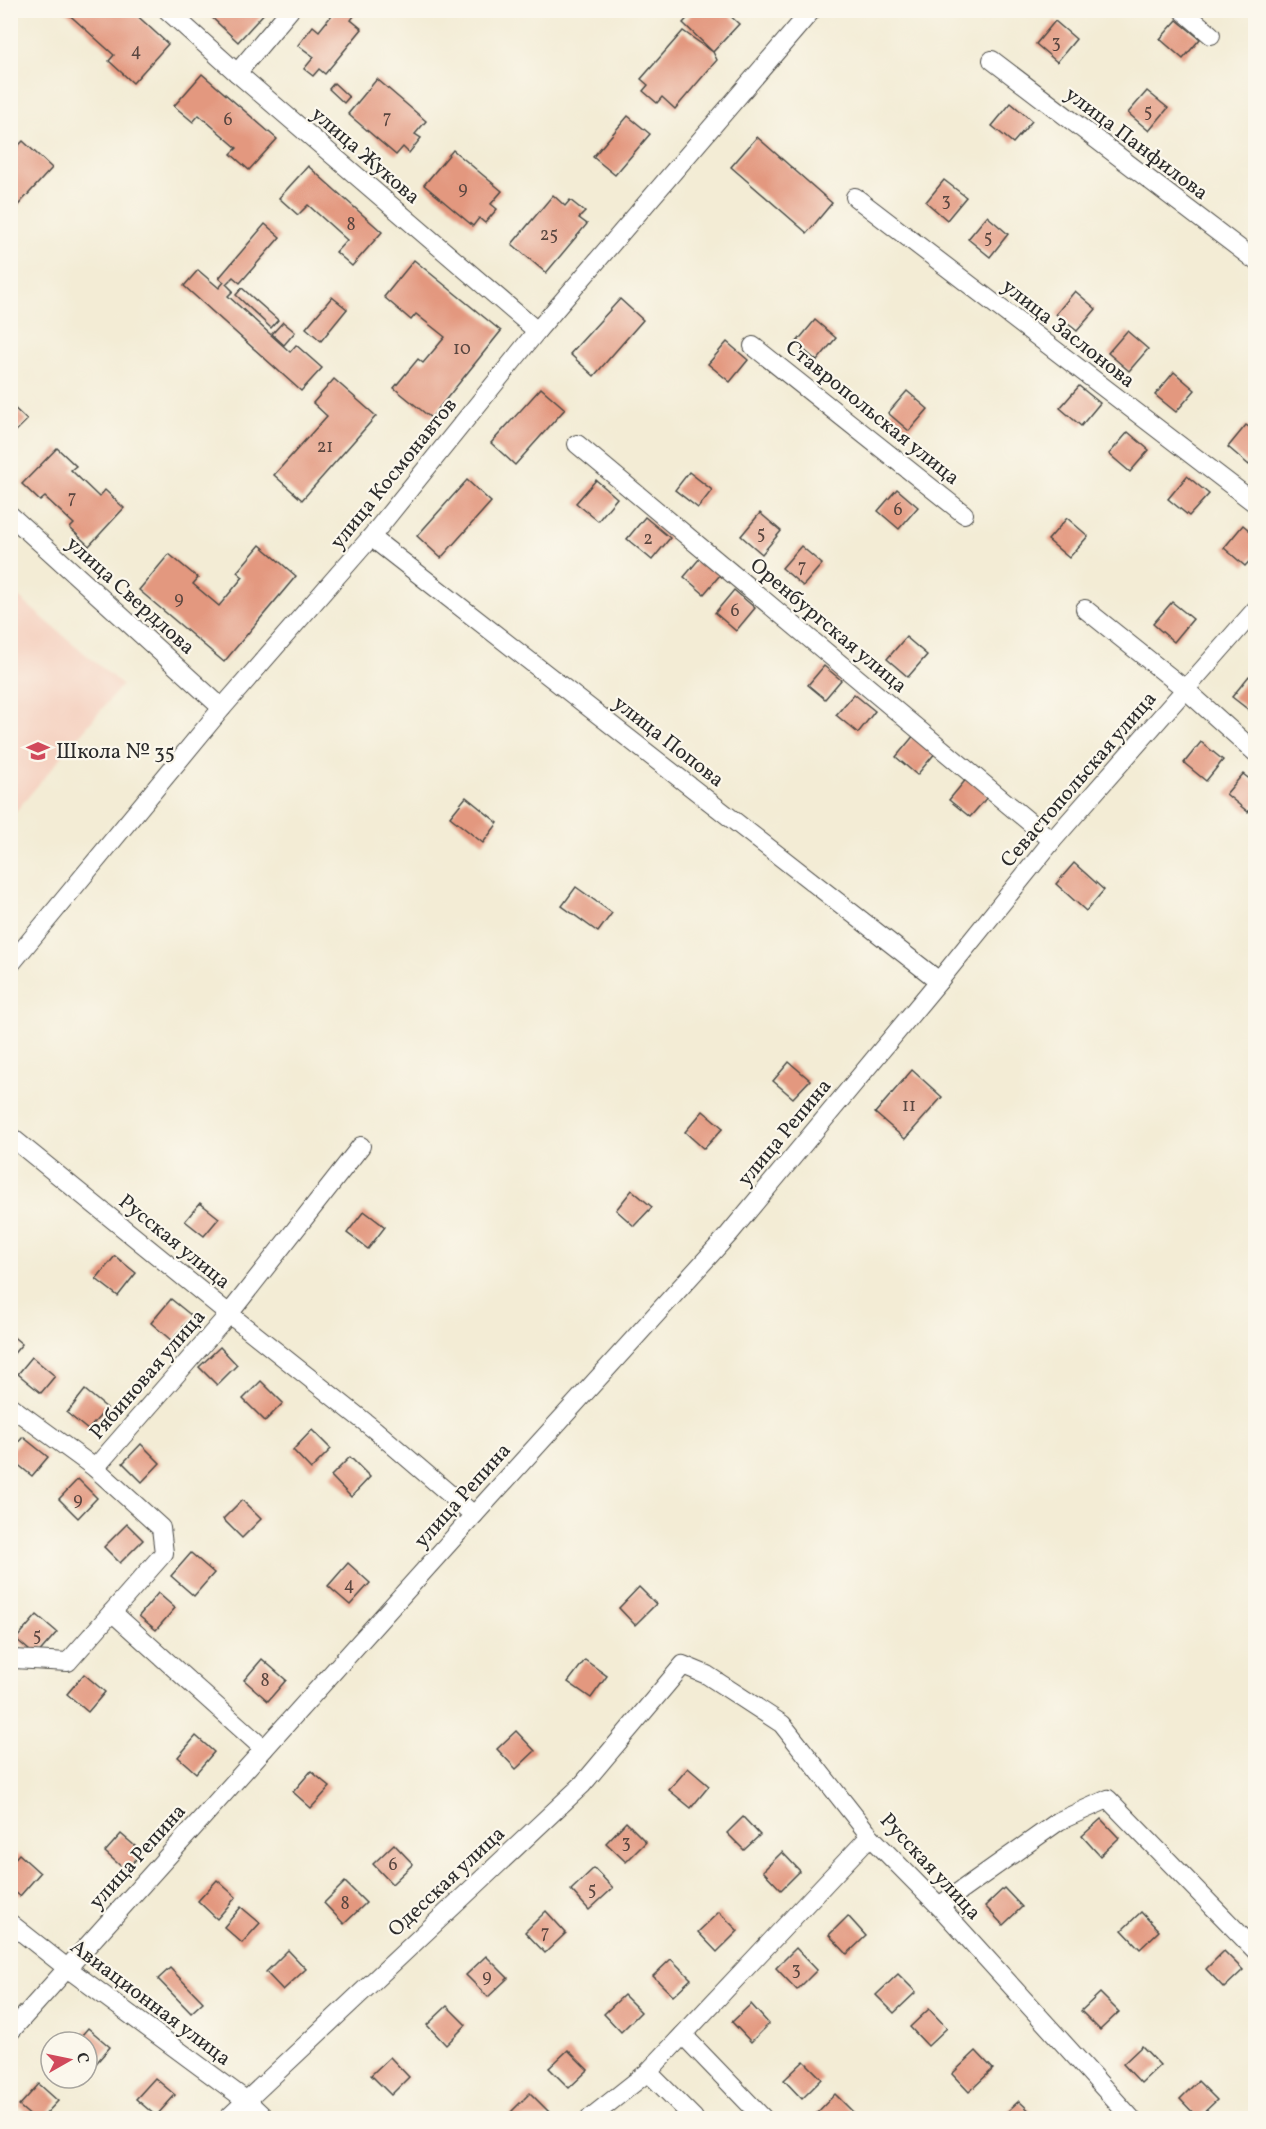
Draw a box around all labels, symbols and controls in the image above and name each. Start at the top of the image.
house number: 3 [1051,31,1061,56]
house number: 4 [131,39,141,64]
street label: улица Панфилова [1058,81,1214,208]
house number: 5 [1144,100,1152,125]
street label: улица Жукова [304,101,426,212]
house number: 7 [383,106,391,131]
house number: 6 [223,108,233,133]
house number: 9 [458,177,468,202]
house number: 3 [941,189,951,214]
house number: 8 [346,213,356,238]
house number: 25 [540,223,558,248]
house number: 5 [984,226,992,251]
street label: улица Заслонова [995,273,1141,396]
street label: Ставропольская улица [779,334,965,493]
house number: 10 [453,337,471,362]
street label: улица Космонавтов [324,392,464,556]
house number: 21 [317,435,333,460]
house number: 7 [68,486,76,511]
house number: 6 [893,498,903,523]
house number: 5 [757,522,765,547]
house number: 2 [643,527,653,552]
street label: улица Свердлова [59,530,201,662]
street label: Оренбургская улица [743,552,913,701]
house number: 7 [798,555,806,580]
house number: 9 [174,587,184,612]
house number: 6 [730,599,740,624]
street label: Севастопольская улица [994,686,1164,874]
street label: улица Попова [606,690,730,795]
school or university icon: Школа № 35 [25,738,51,764]
place label: Школа № 35 [56,738,175,767]
street label: улица Репина [731,1073,839,1193]
house number: 11 [902,1094,916,1119]
street label: Русская улица [112,1188,236,1296]
street label: Рябиновая улица [83,1304,213,1446]
street label: улица Репина [408,1437,518,1555]
house number: 9 [73,1488,83,1513]
house number: 4 [344,1573,354,1598]
house number: 5 [33,1624,41,1649]
house number: 8 [260,1669,270,1694]
street label: улица Репина [83,1798,193,1916]
street label: Русская улица [873,1807,987,1927]
street label: Одесская улица [382,1820,512,1944]
house number: 3 [621,1831,631,1856]
house number: 6 [388,1853,398,1878]
house number: 5 [588,1878,596,1903]
house number: 8 [340,1892,350,1917]
house number: 7 [541,1921,549,1946]
street label: Авиационная улица [64,1933,237,2073]
house number: 3 [791,1958,801,1983]
house number: 9 [482,1965,492,1990]
north arrow [39,2030,99,2090]
text: С [70,2051,94,2065]

